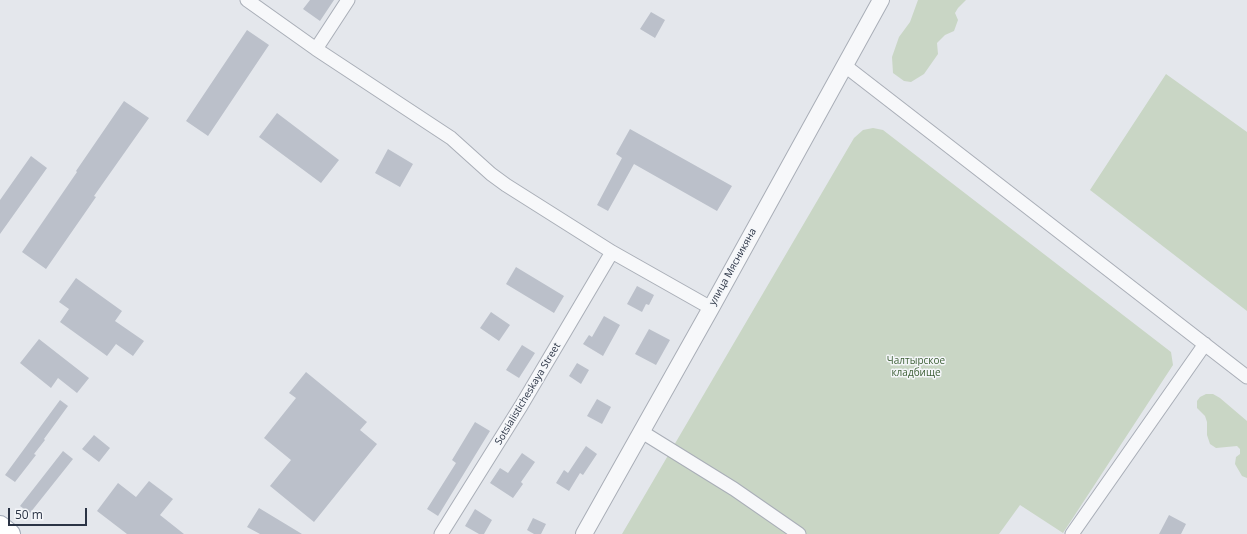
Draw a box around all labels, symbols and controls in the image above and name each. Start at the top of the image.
street label: улица Мясникяна [707,226,759,308]
street label: Sotsialisticheskaya Street [493,341,563,447]
park label: Чалтырское кладбище [887,355,945,378]
scale bar [10,500,89,526]
text: 50 m [15,506,43,523]

